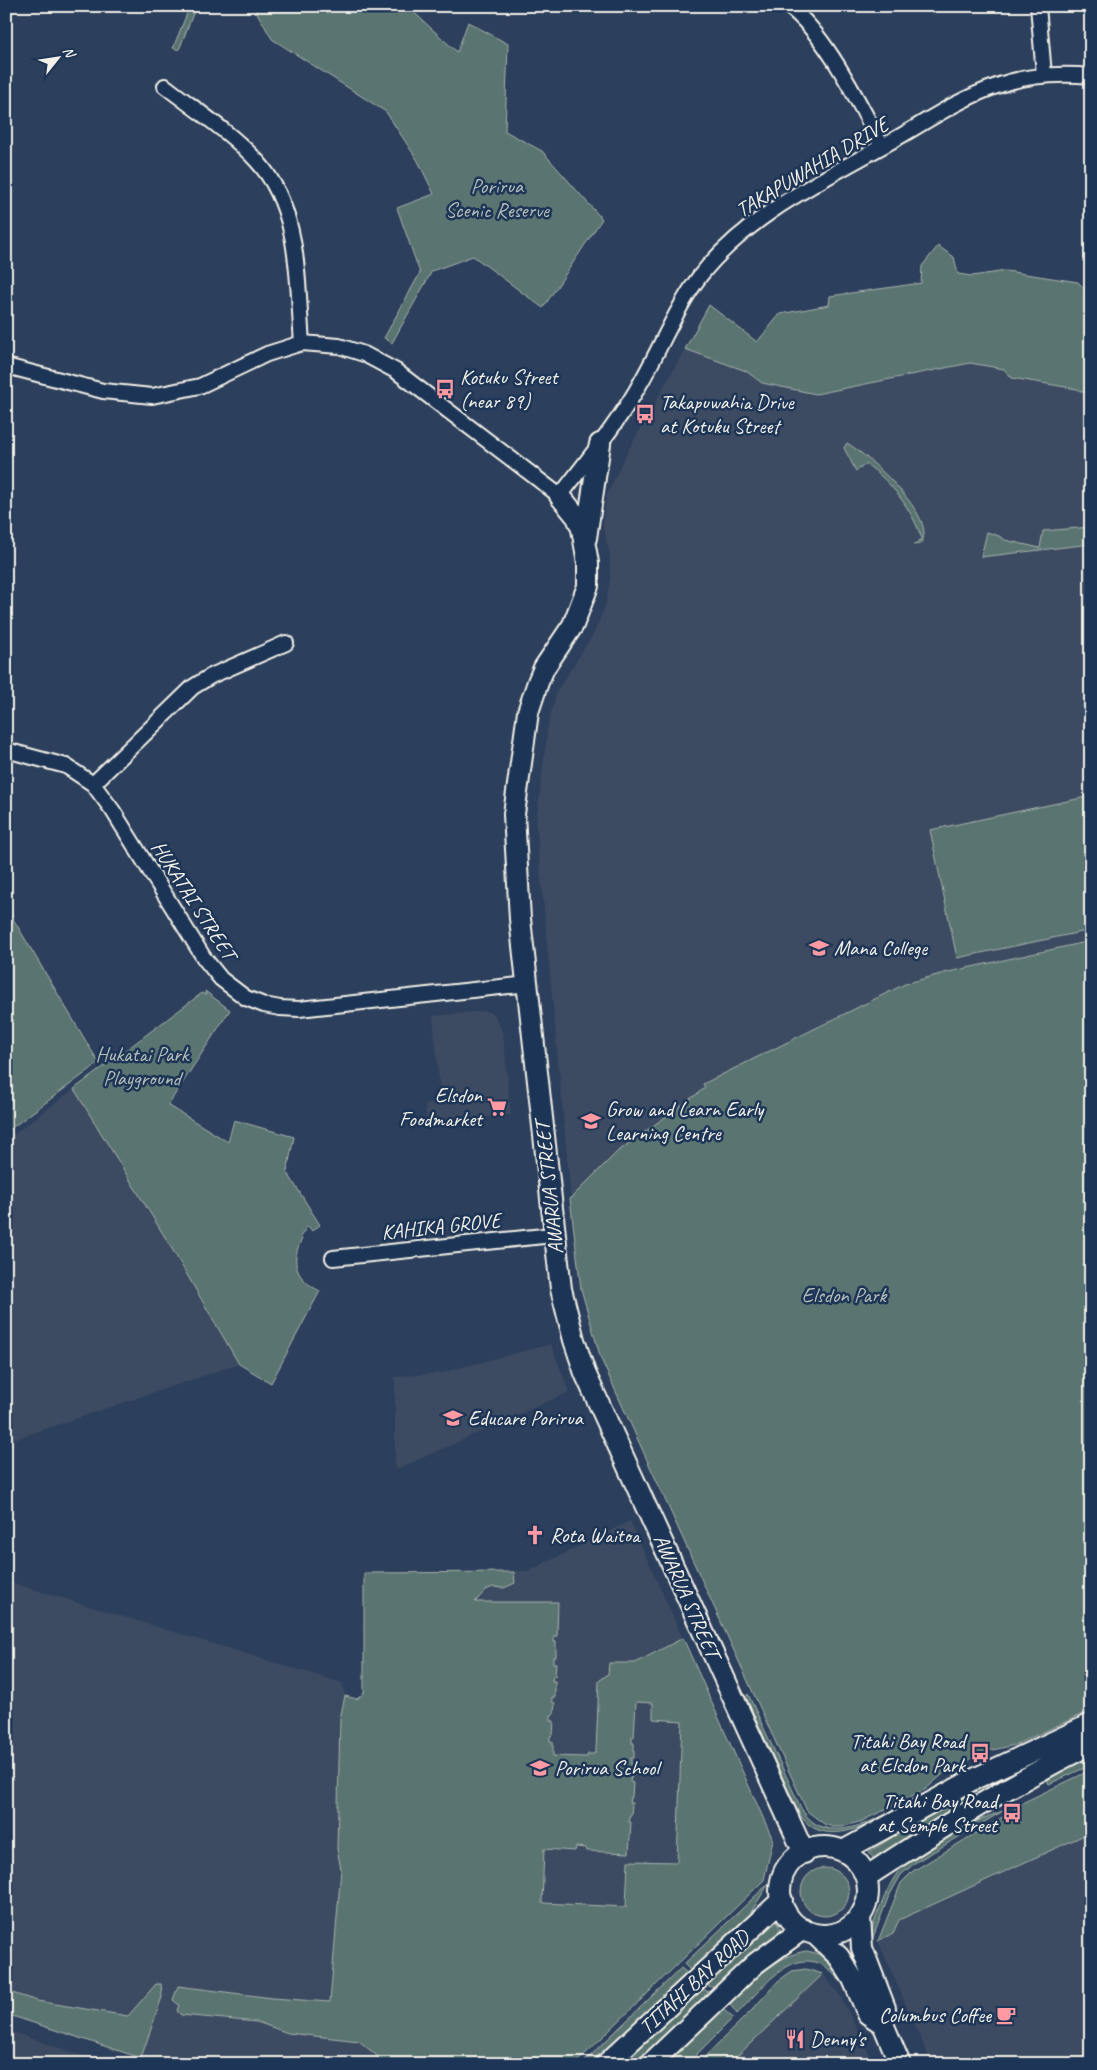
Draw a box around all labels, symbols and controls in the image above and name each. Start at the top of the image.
north arrow [32,32,82,82]
text: N [59,44,80,62]
street label: TAKAPUWAHIA DRIVE [731,110,895,223]
park label: Porirua Scenic Reserve [445,173,550,223]
place label: Kotuku Street (near 89) [460,364,559,414]
bus stop icon: Kotuku Street (near 89) [434,378,456,400]
place label: Takapuwahia Drive at Kotuku Street [660,389,795,439]
bus stop icon: Takapuwahia Drive at Kotuku Street [634,403,656,425]
street label: HUKATAI STREET [146,836,245,968]
place label: Mana College [834,935,928,961]
school or university icon: Mana College [808,937,830,959]
park label: Hukatai Park Playground [96,1041,191,1091]
place label: Elsdon Foodmarket [399,1082,484,1132]
supermarket icon: Elsdon Foodmarket [486,1096,508,1118]
place label: Grow and Learn Early Learning Centre [606,1096,765,1146]
school or university icon: Grow and Learn Early Learning Centre [580,1110,602,1132]
street label: AWARUA STREET [529,1115,569,1256]
street label: KAHIKA GROVE [380,1207,504,1245]
park label: Elsdon Park [802,1282,888,1308]
place label: Educare Porirua [468,1405,585,1431]
school or university icon: Educare Porirua [442,1407,464,1429]
place label: Rota Waitoa [550,1522,642,1548]
church icon: Rota Waitoa [524,1524,546,1546]
street label: AWARUA STREET [648,1530,728,1667]
place label: Titahi Bay Road at Elsdon Park [850,1728,969,1778]
bus stop icon: Titahi Bay Road at Elsdon Park [969,1742,991,1764]
place label: Porirua School [555,1755,662,1781]
school or university icon: Porirua School [529,1757,551,1779]
place label: Titahi Bay Road at Semple Street [877,1788,1001,1838]
bus stop icon: Titahi Bay Road at Semple Street [1001,1802,1023,1824]
street label: TITAHI BAY ROAD [634,1923,756,2040]
place label: Columbus Coffee [879,2002,992,2028]
cafe icon: Columbus Coffee [995,2004,1017,2026]
place label: Denny's [810,2026,867,2052]
restaurant icon: Denny's [784,2028,806,2050]

